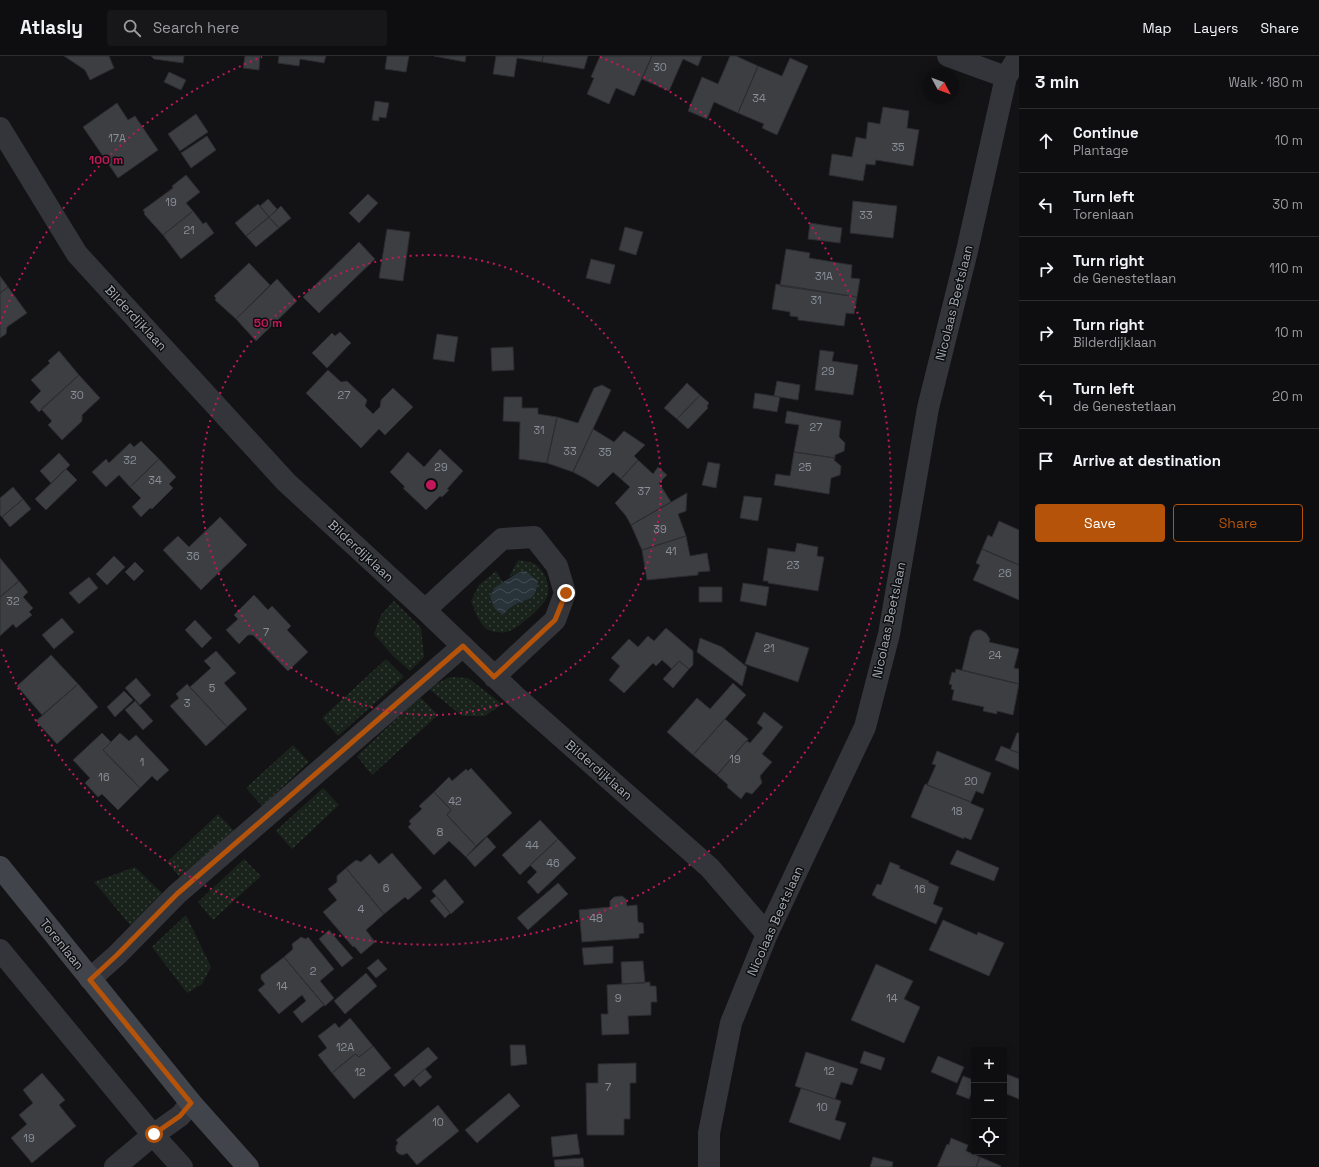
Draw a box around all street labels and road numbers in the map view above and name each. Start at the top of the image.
street label: Nicolaas Beetslaan [931,243,977,363]
street label: Bilderdijklaan [101,282,171,354]
street label: Bilderdijklaan [325,516,397,586]
street label: Nicolaas Beetslaan [868,560,910,680]
street label: Bilderdijklaan [562,736,636,804]
street label: Nicolaas Beetslaan [743,863,807,979]
street label: Torenlaan [36,915,88,973]

